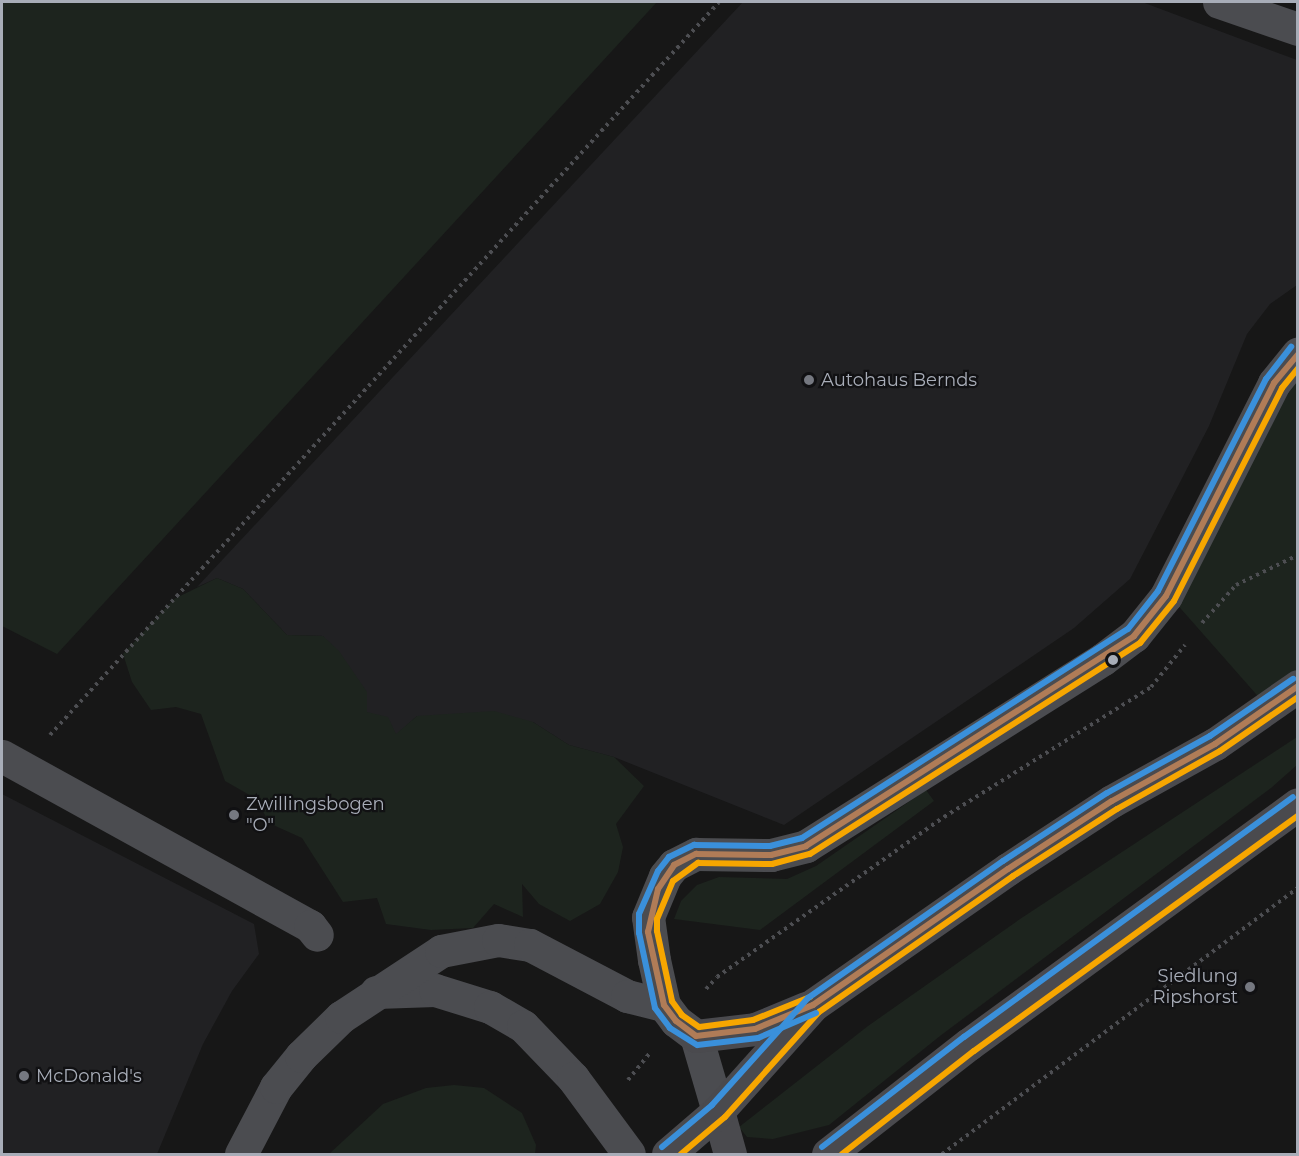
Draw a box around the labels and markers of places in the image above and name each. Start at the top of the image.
place label: Autohaus Bernds [821,369,977,391]
marker: Autohaus Bernds [802,373,816,387]
unlabelled marker [1107,654,1119,666]
place label: Zwillingsbogen "O" [246,794,385,836]
marker: Zwillingsbogen "O" [227,808,241,822]
place label: Siedlung Ripshorst [1152,966,1238,1008]
marker: Siedlung Ripshorst [1243,980,1257,994]
place label: McDonald's [36,1065,142,1087]
marker: McDonald's [17,1069,31,1083]

